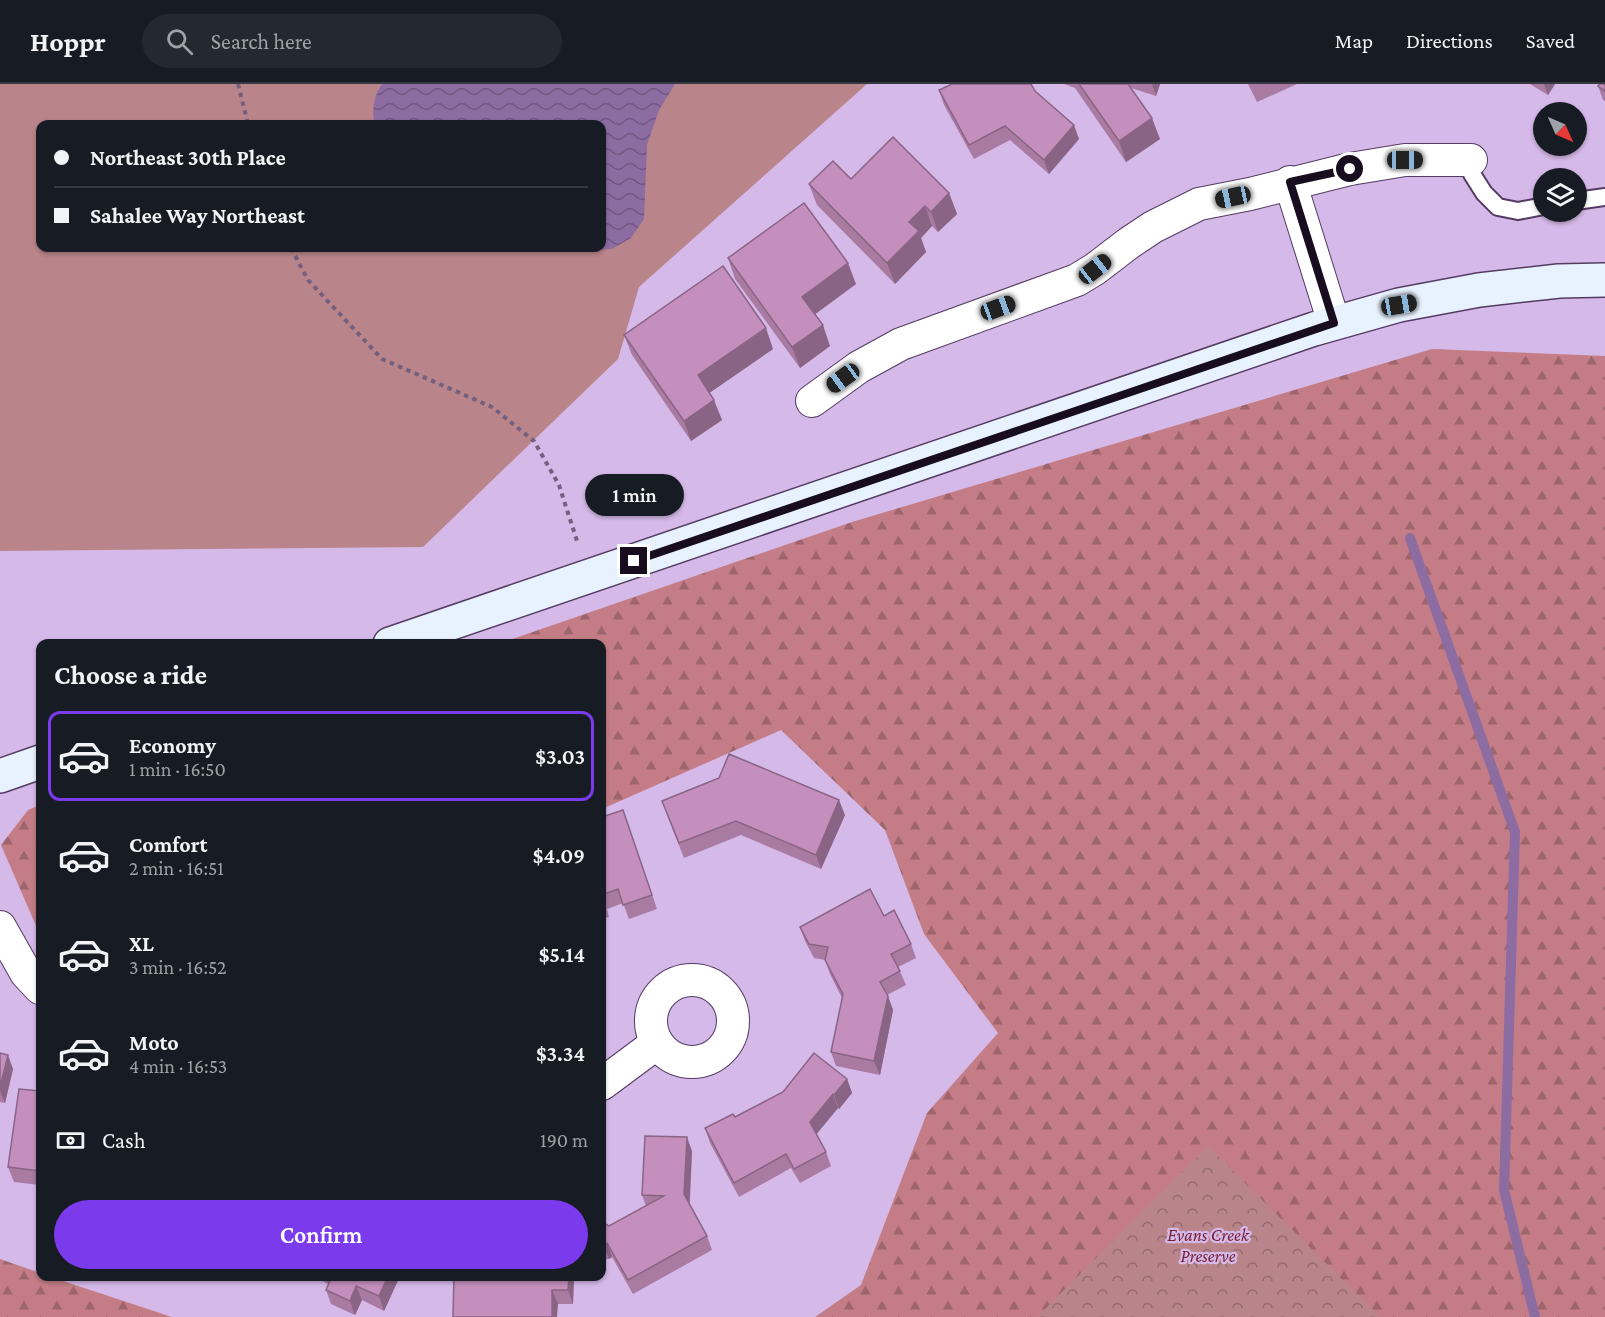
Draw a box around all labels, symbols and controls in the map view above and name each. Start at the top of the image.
search box [142,14,562,68]
icon: search [163,25,196,58]
text: Hoppr [30,26,106,57]
text: Search here [211,29,312,54]
text: Map [1335,29,1373,53]
text: Directions [1406,29,1493,53]
text: Saved [1526,29,1575,53]
north arrow [1533,102,1587,156]
map controls [1533,102,1587,222]
text: Northeast 30th Place [90,145,286,170]
car [1387,151,1423,169]
route start [1336,155,1363,182]
button: layers [1533,168,1587,222]
car [1214,184,1252,210]
text: Sahalee Way Northeast [90,203,305,228]
car [1075,251,1115,287]
car [978,293,1018,323]
car [1380,293,1418,317]
car [823,360,863,396]
callout: 1 min [584,474,684,516]
text: 1 min [612,484,657,506]
route end [620,547,647,574]
text: Choose a ride [54,660,207,690]
icon: car [57,729,111,783]
text: Economy [129,733,216,758]
text: $3.03 [535,744,585,769]
text: 1 min · 16:50 [129,758,226,780]
icon: car [57,828,111,882]
text: Comfort [129,832,207,857]
text: $4.09 [533,843,585,868]
text: 2 min · 16:51 [129,857,224,879]
icon: car [57,927,111,981]
text: XL [129,931,154,956]
text: $5.14 [539,942,585,967]
text: 3 min · 16:52 [129,956,226,978]
icon: car [57,1026,111,1080]
text: Moto [129,1030,179,1055]
text: $3.34 [536,1041,585,1066]
text: 4 min · 16:53 [129,1055,227,1077]
icon: cash [54,1124,87,1157]
text: Cash [102,1128,146,1153]
text: 190 m [540,1129,588,1151]
button: Confirm [54,1200,588,1269]
park label: Evans Creek Preserve [1167,1225,1250,1266]

